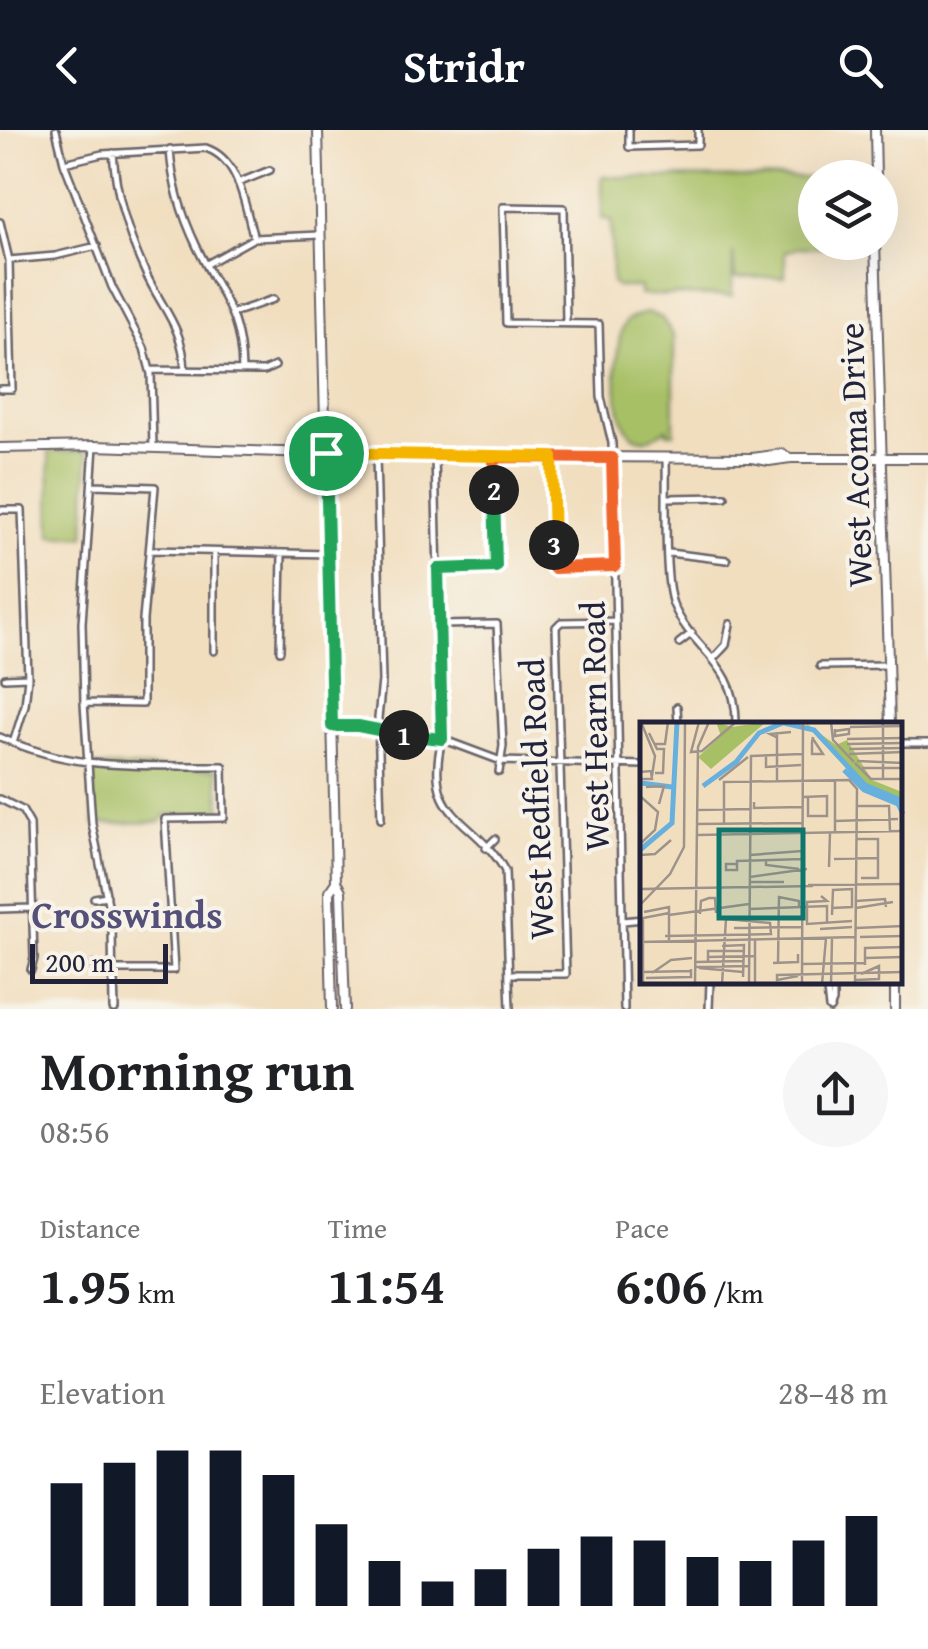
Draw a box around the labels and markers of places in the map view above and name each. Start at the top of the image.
pin [284,411,369,496]
pin: 2 [469,465,519,515]
pin: 3 [529,520,579,570]
pin: 1 [379,710,429,760]

